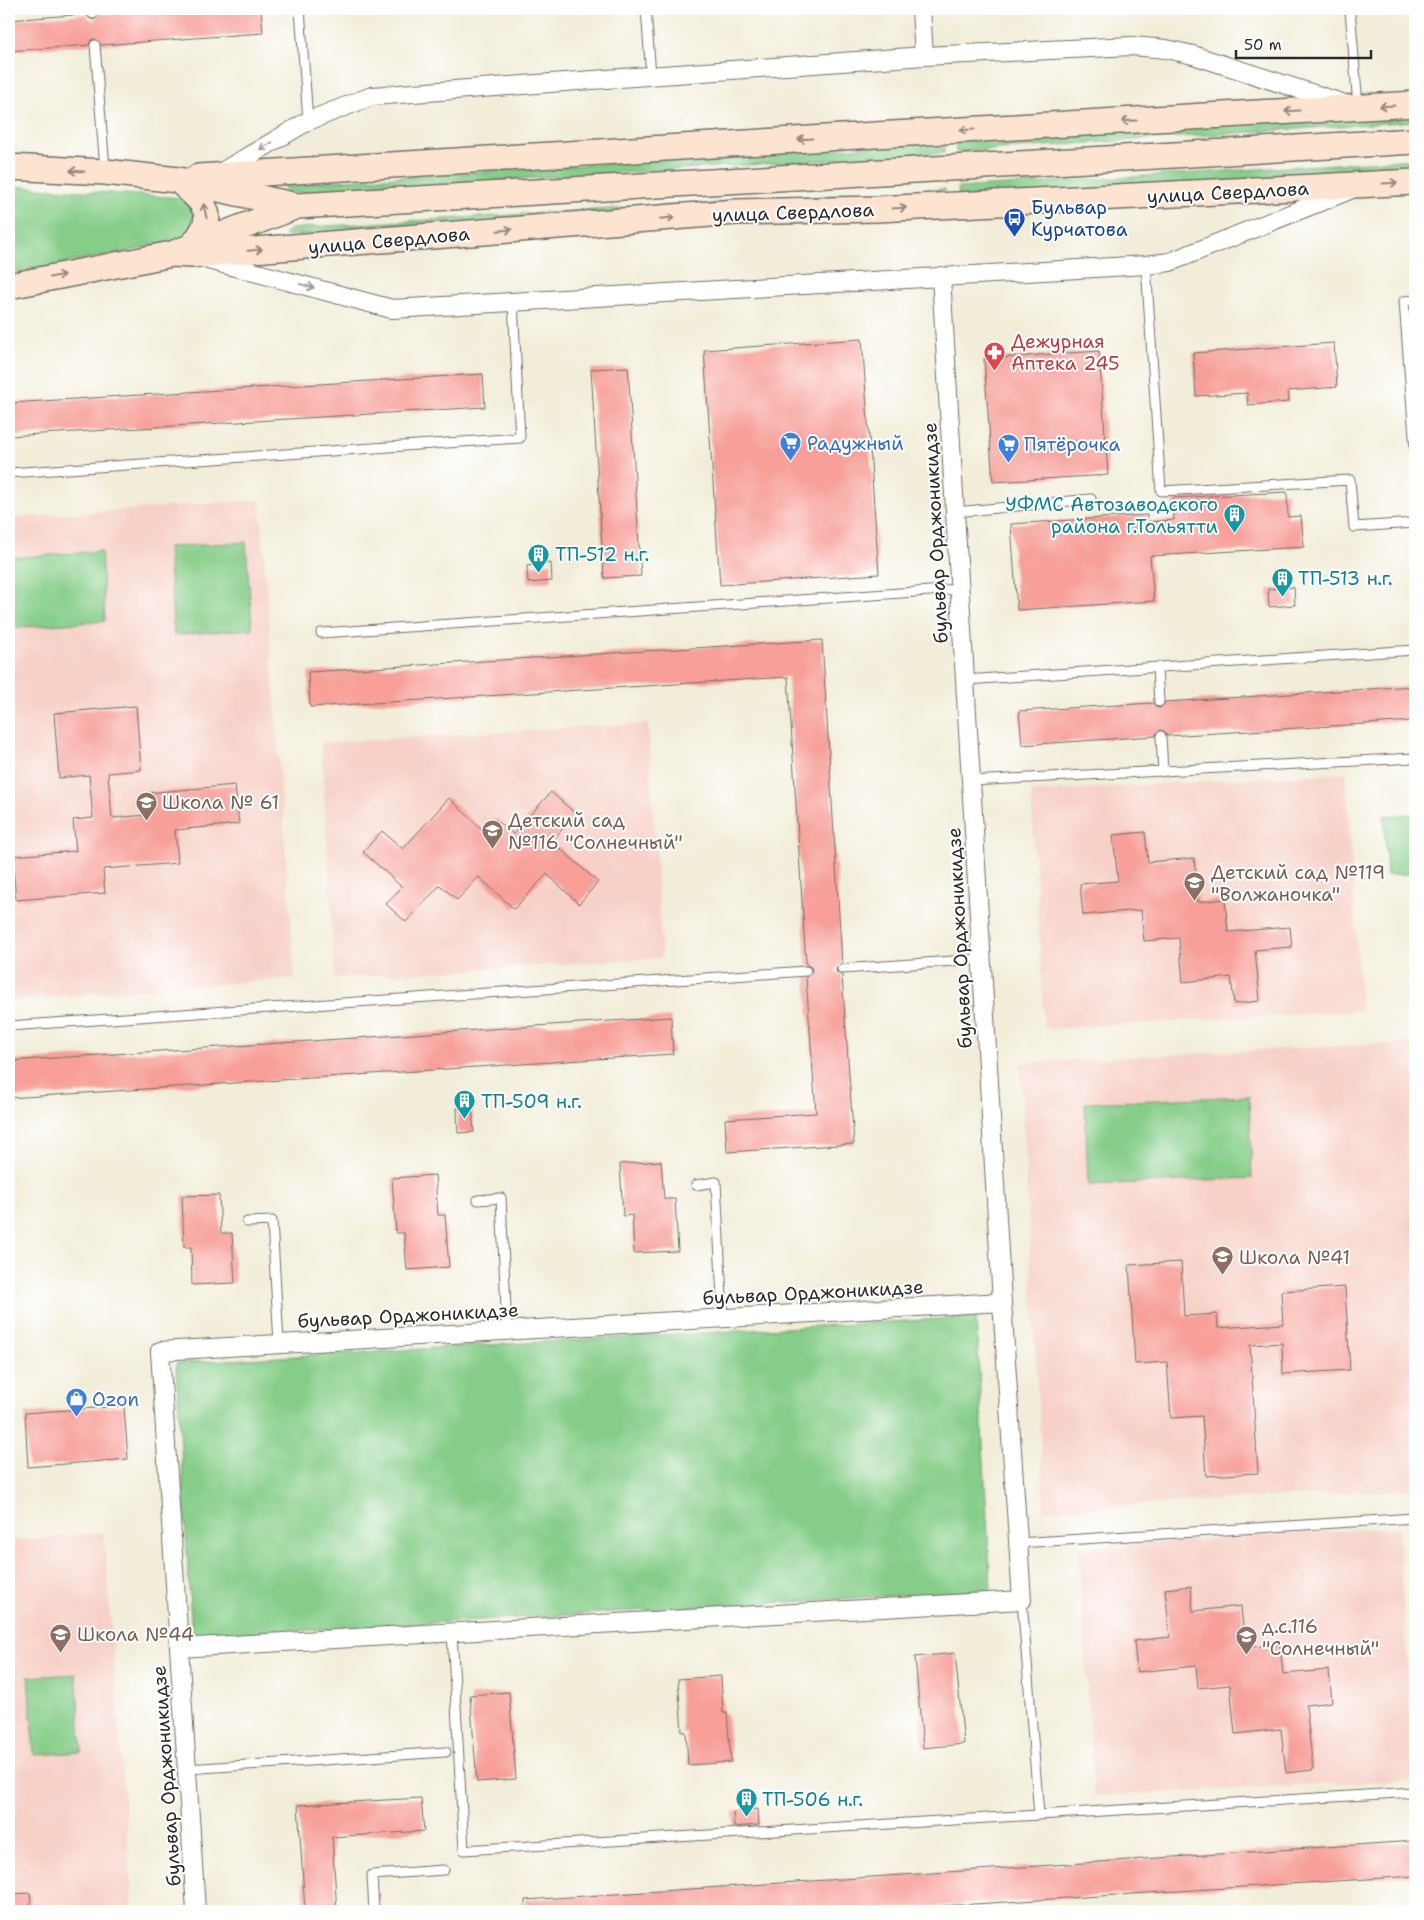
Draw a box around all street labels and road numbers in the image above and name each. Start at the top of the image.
street label: улица Свердлова [1146,176,1310,209]
street label: улица Свердлова [712,197,875,228]
street label: улица Свердлова [307,221,471,260]
street label: бульвар Орджоникидзе [917,422,954,644]
street label: бульвар Орджоникидзе [941,827,978,1049]
street label: бульвар Орджоникидзе [702,1274,924,1311]
street label: бульвар Орджоникидзе [297,1297,519,1334]
street label: бульвар Орджоникидзе [146,1664,187,1887]

